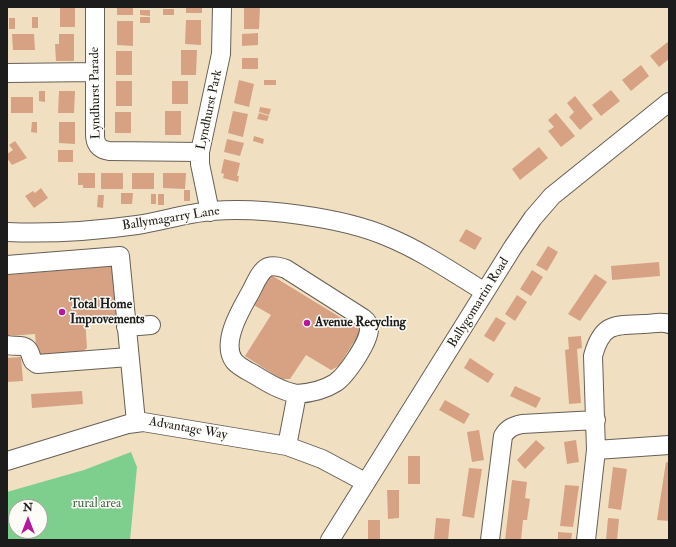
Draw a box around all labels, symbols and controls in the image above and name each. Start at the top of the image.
street label: Lyndhurst Parade [87,47,105,139]
street label: Lyndhurst Park [194,69,226,151]
street label: Ballymagarry Lane [121,204,221,234]
street label: Ballygomartin Road [445,255,513,351]
place label: Total Home Improvements [70,297,144,328]
marker: Total Home Improvements [57,307,67,317]
place label: Avenue Recycling [315,315,406,331]
marker: Avenue Recycling [302,318,312,328]
street label: Advantage Way [148,414,228,444]
park label: rural area [73,496,121,512]
north arrow [8,499,48,539]
text: N [23,501,33,514]

